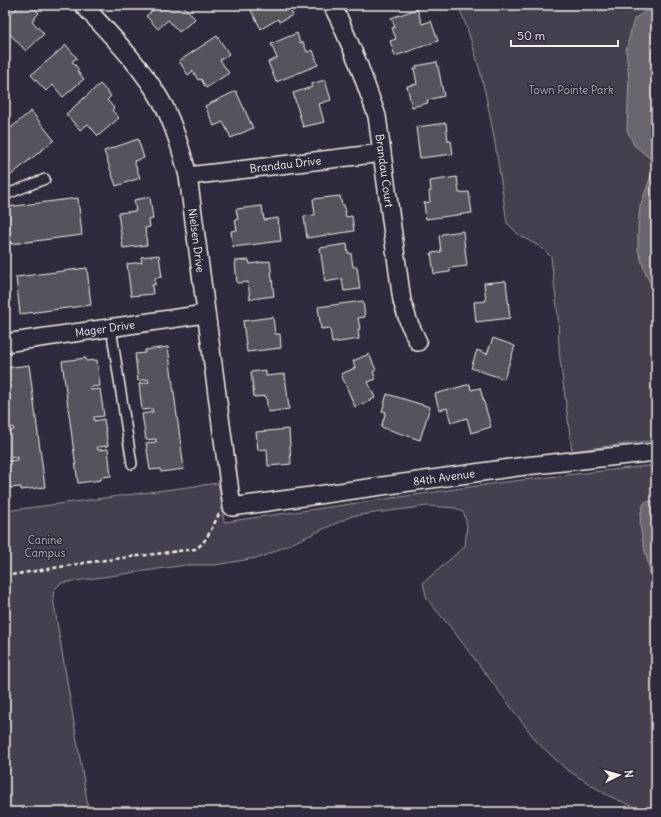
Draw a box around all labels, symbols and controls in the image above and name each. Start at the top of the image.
scale bar [511,22,618,48]
text: 50 m [517,28,546,43]
park label: Town Pointe Park [528,83,614,97]
street label: Brandau Court [372,133,396,209]
street label: Brandau Drive [249,153,322,176]
street label: Nielsen Drive [185,208,208,273]
street label: Mager Drive [74,317,136,340]
street label: 84th Avenue [412,466,476,489]
park label: Canine Campus [25,533,65,560]
north arrow [599,755,639,795]
text: N [622,769,636,778]

